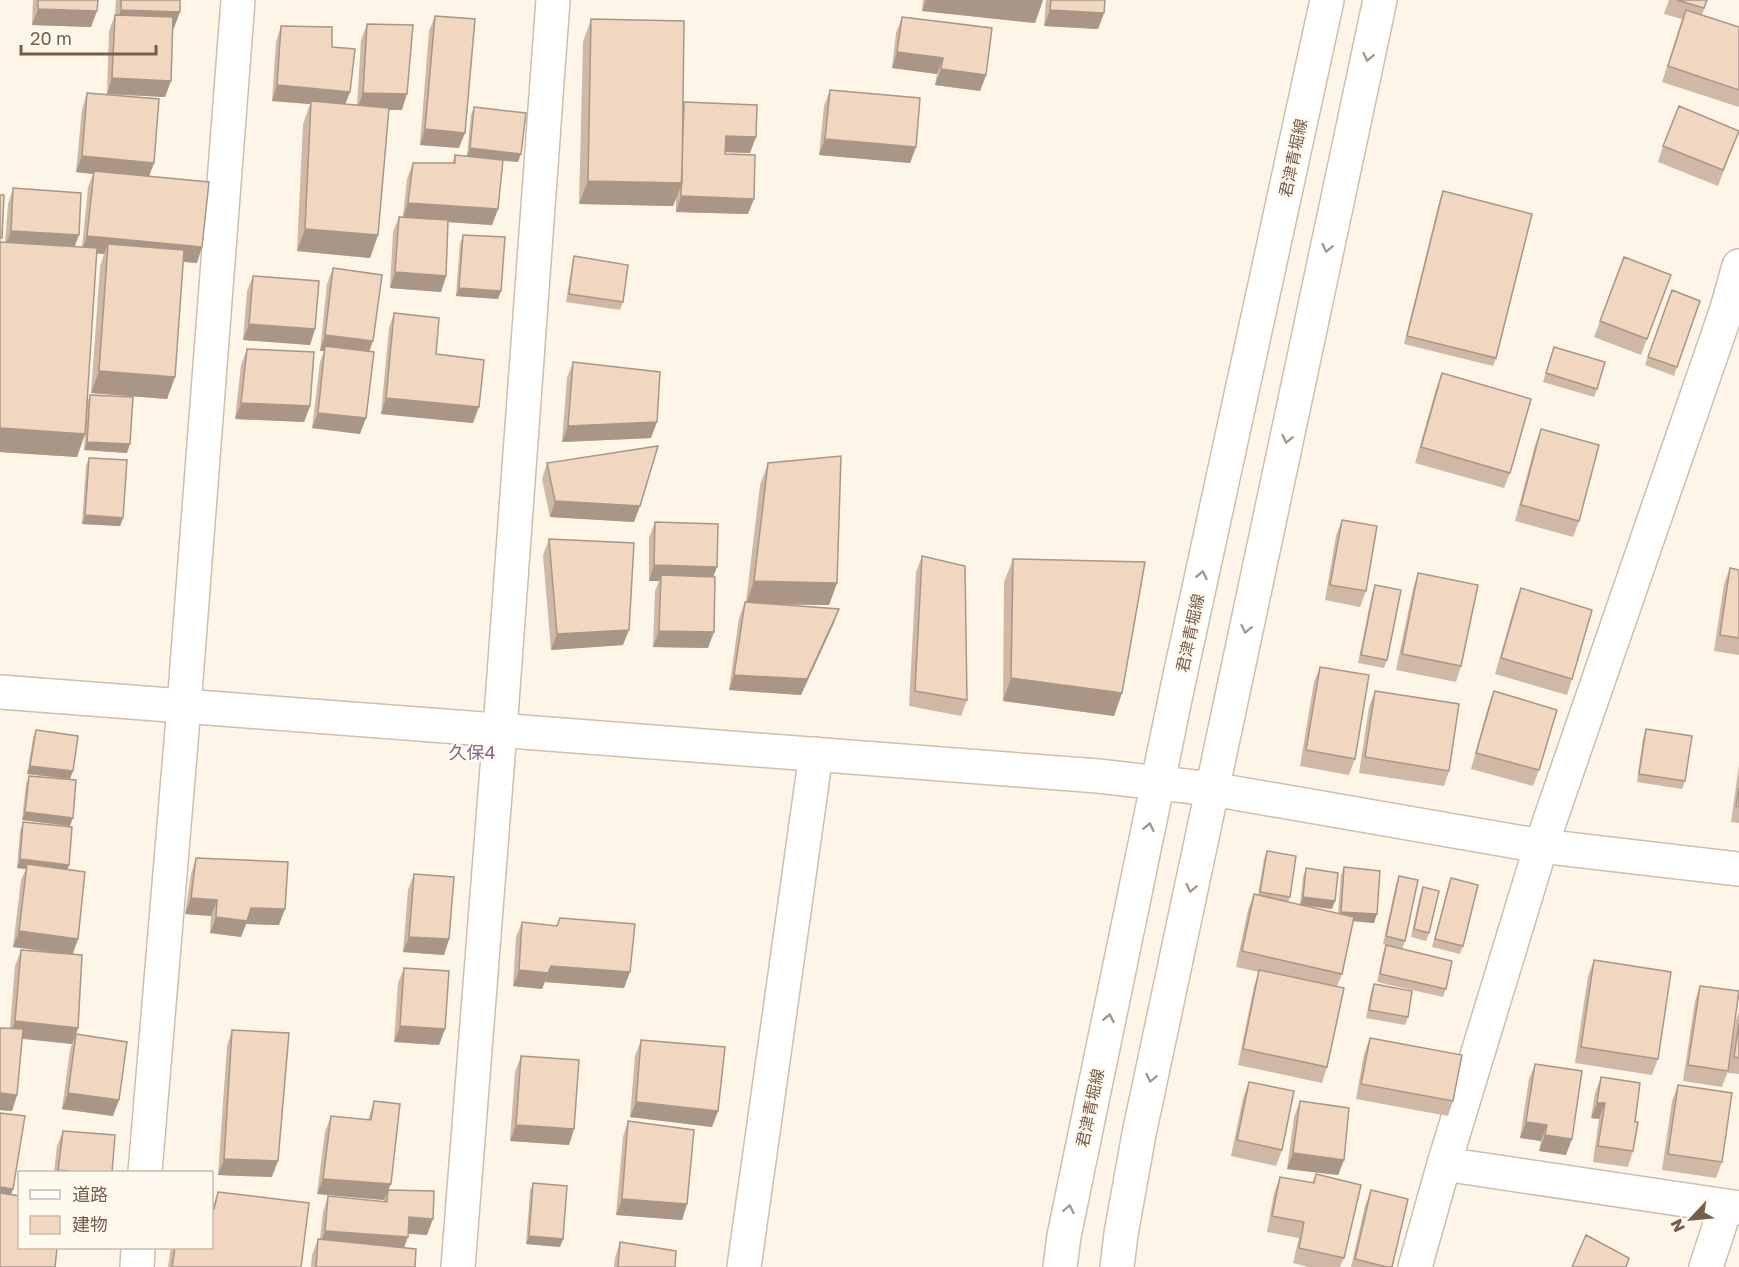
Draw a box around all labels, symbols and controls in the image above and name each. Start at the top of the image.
scale bar [21,18,156,56]
text: 20 m [30,27,72,49]
one-way arrow [1362,52,1375,62]
street label: 君津青堀線 [1275,117,1311,199]
one-way arrow [1322,243,1335,253]
one-way arrow [1281,433,1294,443]
one-way arrow [1195,570,1208,580]
street label: 君津青堀線 [1172,592,1208,674]
one-way arrow [1240,624,1253,634]
district label: 久保4 [449,741,496,763]
one-way arrow [1141,823,1154,833]
one-way arrow [1185,882,1198,892]
one-way arrow [1102,1014,1115,1024]
street label: 君津青堀線 [1072,1067,1108,1149]
one-way arrow [1145,1073,1158,1083]
legend [18,1171,213,1249]
text: 道路 [72,1183,108,1205]
north arrow [1661,1189,1721,1249]
one-way arrow [1062,1205,1075,1215]
text: 建物 [72,1213,108,1235]
text: N [1666,1216,1689,1235]

